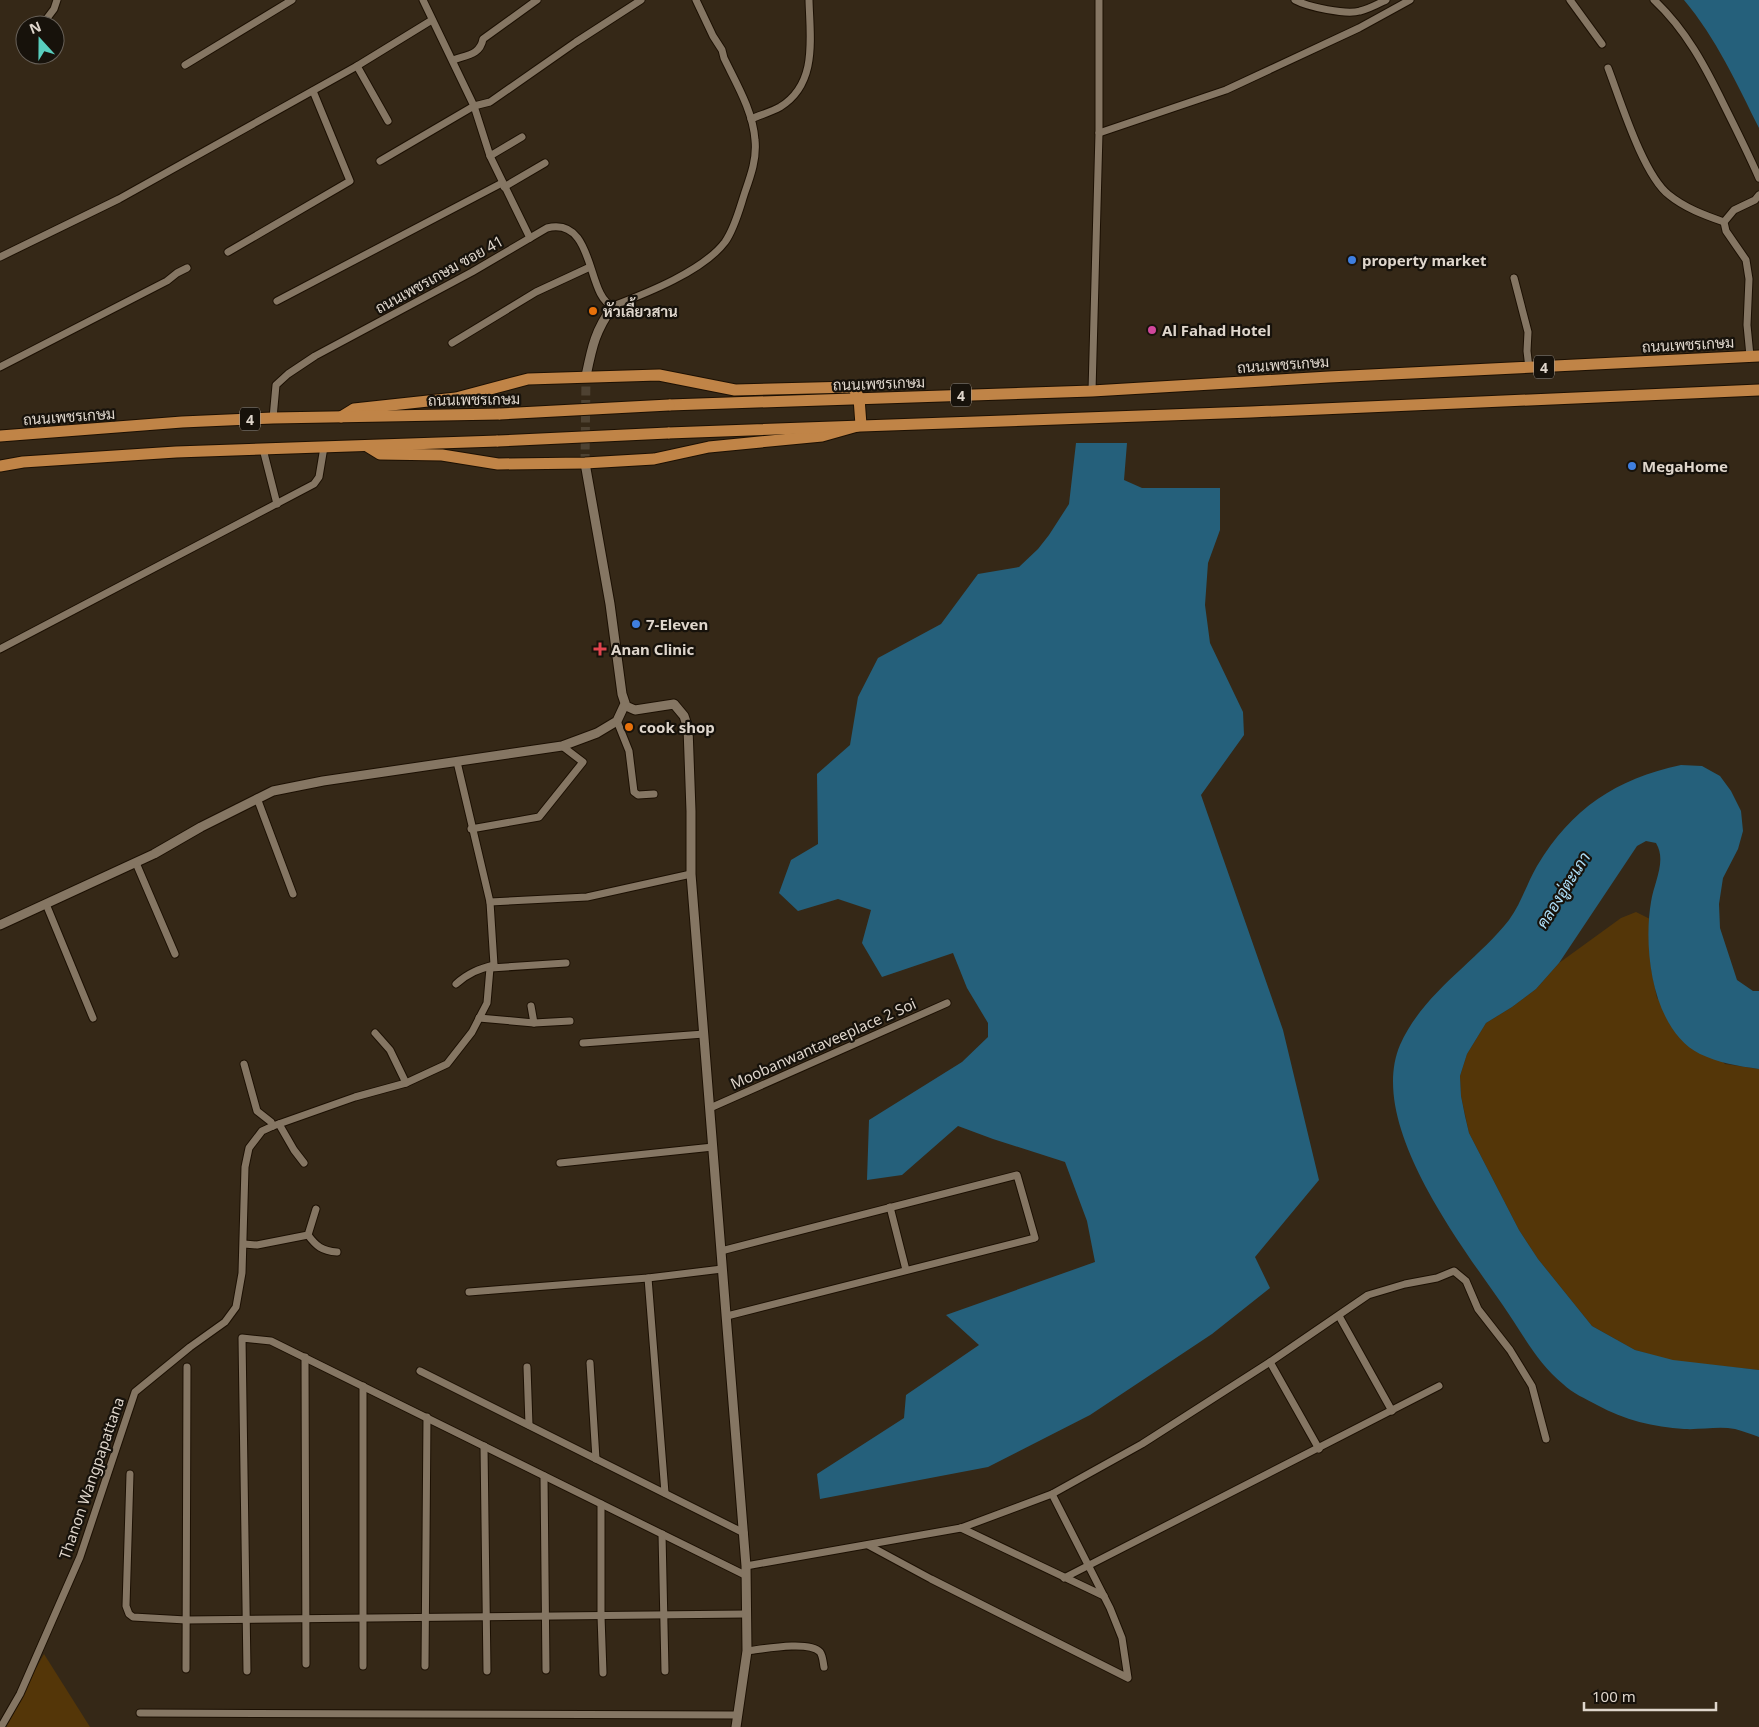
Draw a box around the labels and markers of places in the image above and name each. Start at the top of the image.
place label: property market [1362,250,1487,270]
marker: property market [1346,254,1358,266]
place label: หัวเลี้ยวสาน [603,297,678,321]
marker: หัวเลี้ยวสาน [587,305,599,317]
place label: Al Fahad Hotel [1162,320,1271,340]
marker: Al Fahad Hotel [1146,324,1158,336]
place label: MegaHome [1642,456,1728,476]
marker: MegaHome [1626,460,1638,472]
place label: 7-Eleven [646,614,708,634]
marker: 7-Eleven [630,618,642,630]
place label: Anan Clinic [611,639,695,659]
marker: Anan Clinic [593,642,607,656]
place label: cook shop [639,717,715,737]
marker: cook shop [623,721,635,733]

